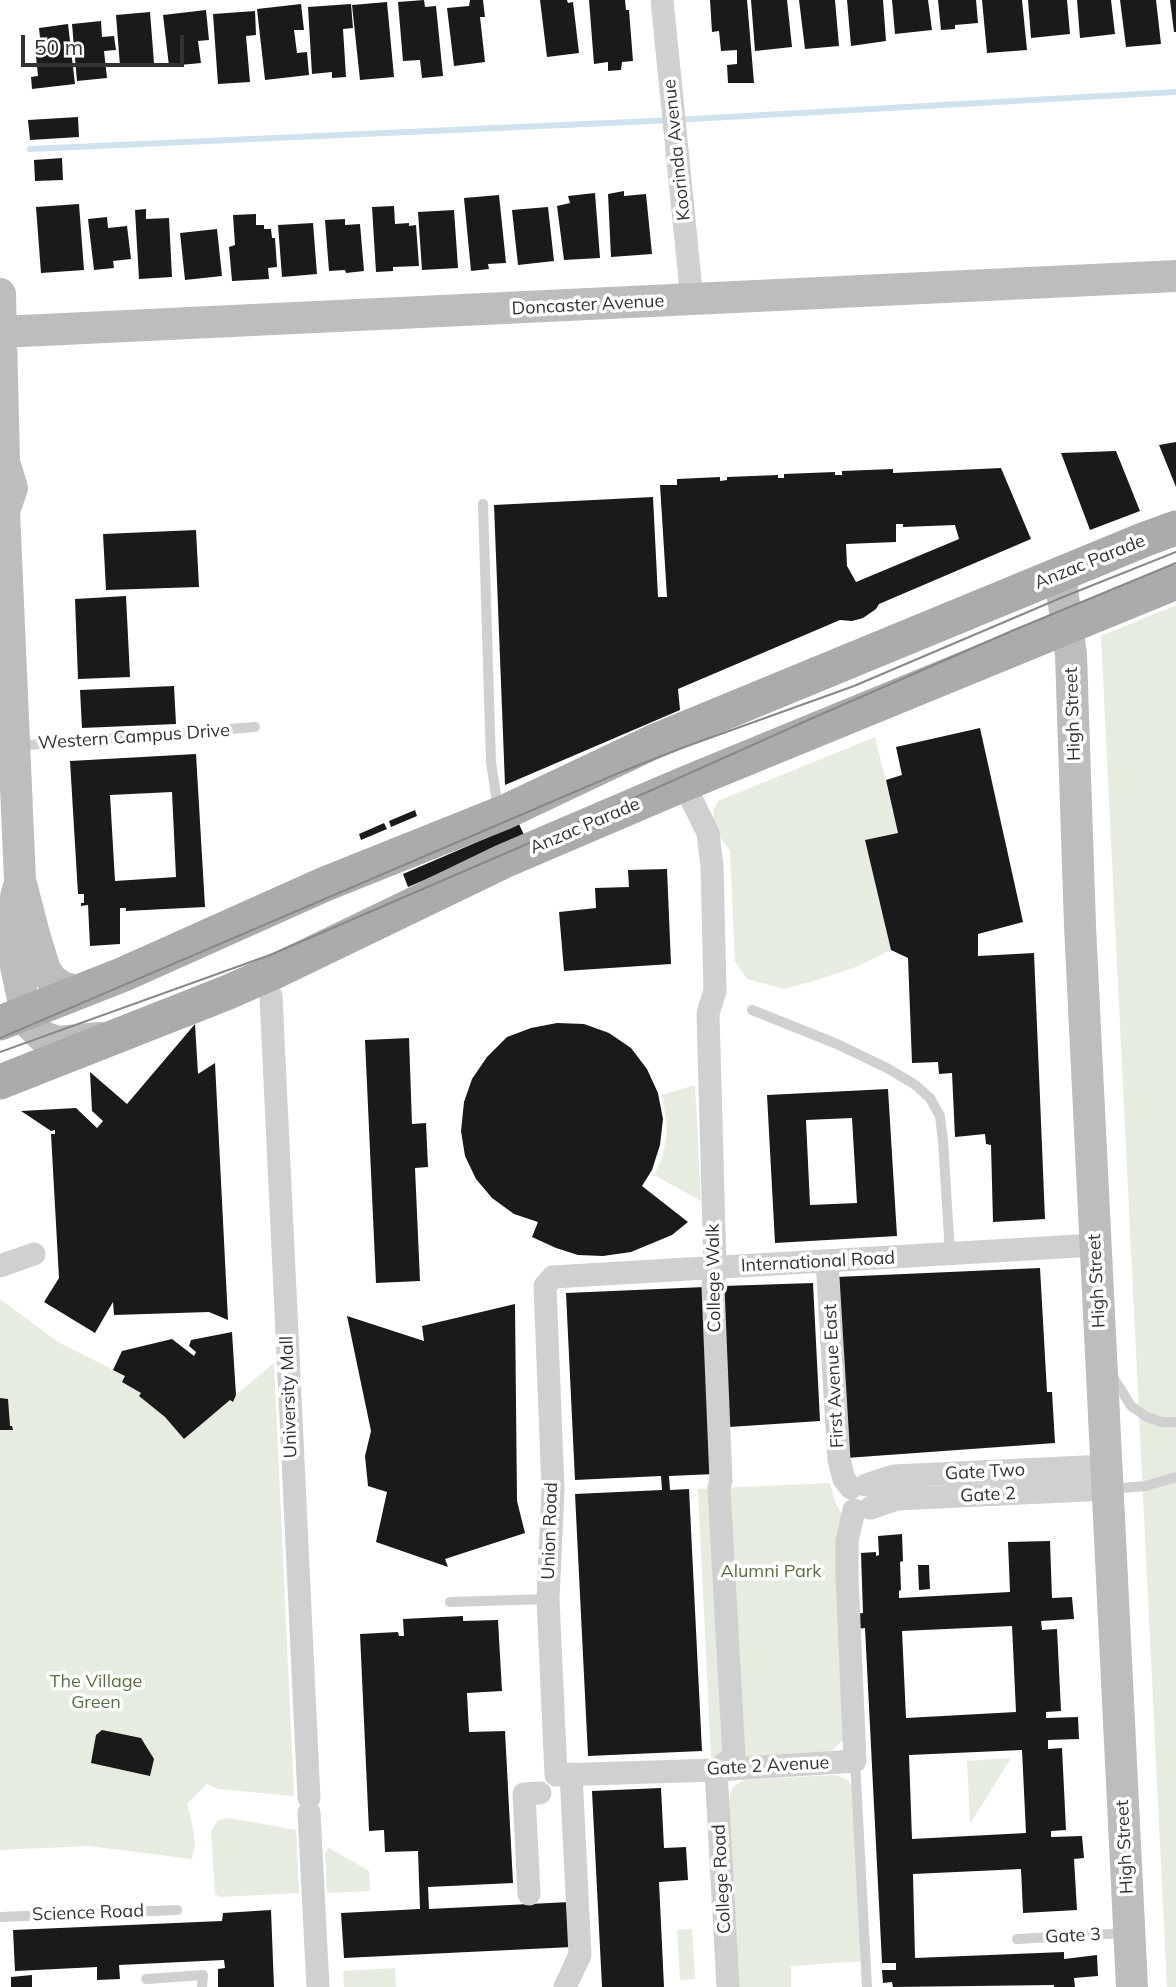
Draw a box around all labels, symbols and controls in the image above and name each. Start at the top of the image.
scale bar [24,21,187,65]
text: 50 m [34,34,83,60]
street label: Koorinda Avenue [659,78,695,222]
street label: Doncaster Avenue [511,290,665,320]
street label: Anzac Parade [1032,530,1148,594]
street label: High Street [1061,667,1085,761]
street label: Western Campus Drive [37,720,231,754]
street label: Anzac Parade [527,793,643,859]
street label: College Walk [702,1223,726,1333]
street label: High Street [1084,1234,1110,1328]
street label: International Road [740,1247,896,1277]
street label: First Avenue East [819,1303,849,1449]
street label: University Mall [276,1335,302,1459]
street label: Gate Two [944,1459,1026,1485]
street label: Union Road [538,1482,562,1580]
street label: Gate 2 [960,1483,1016,1507]
park label: Alumni Park [720,1561,822,1583]
park label: The Village Green [50,1671,142,1714]
street label: Gate 2 Avenue [706,1752,830,1780]
street label: High Street [1112,1800,1138,1894]
street label: College Road [708,1824,736,1934]
street label: Science Road [32,1900,144,1926]
street label: Gate 3 [1045,1924,1101,1948]

